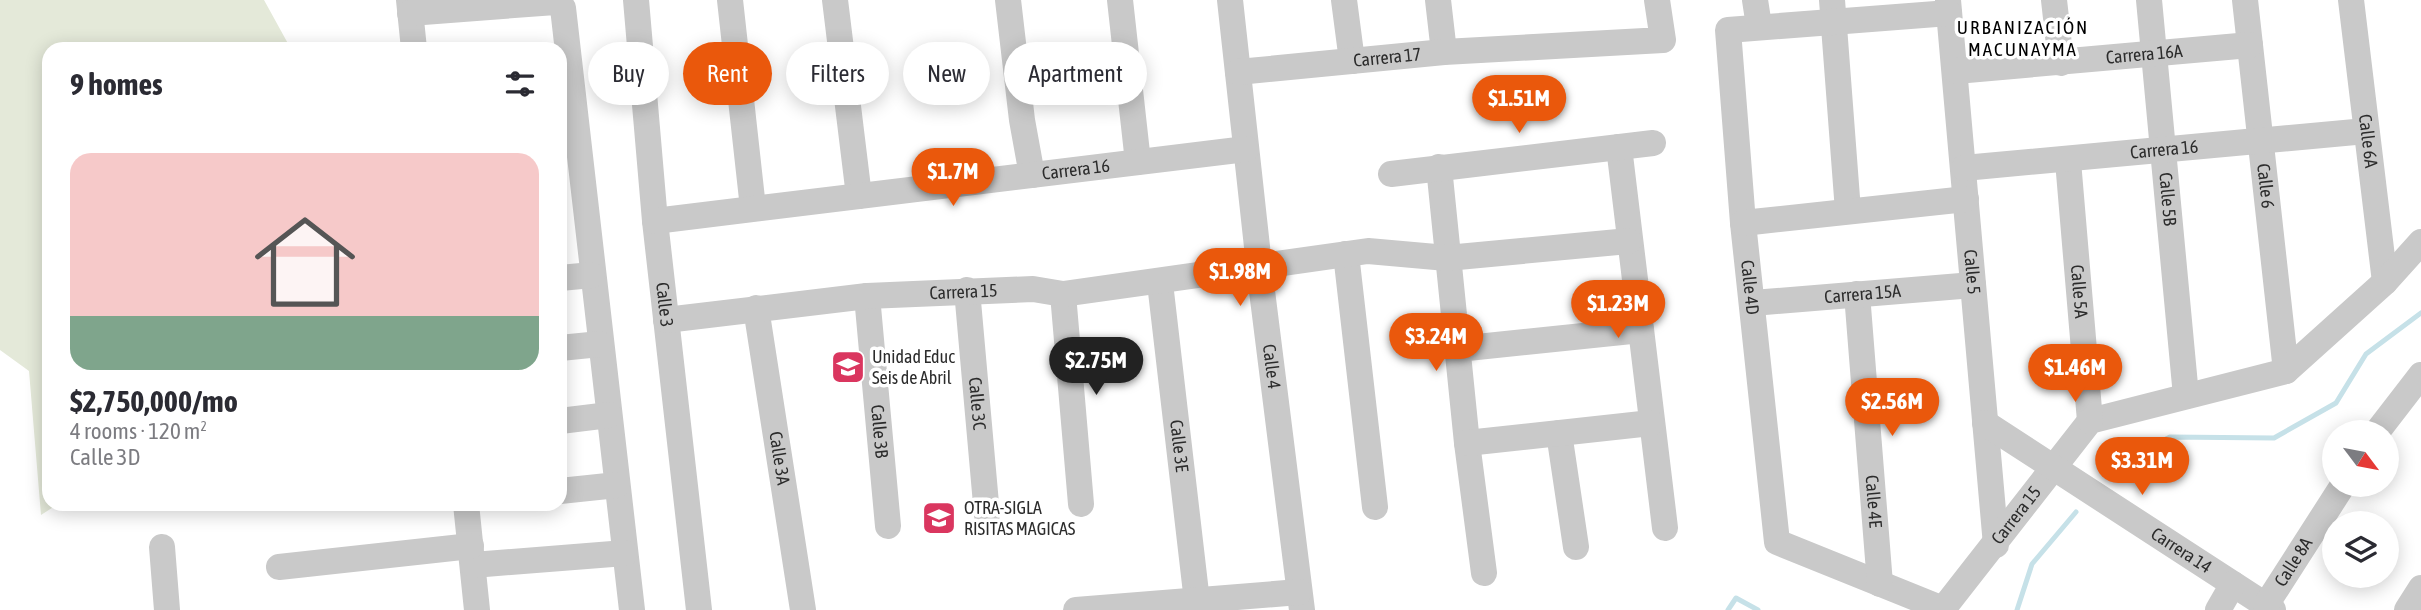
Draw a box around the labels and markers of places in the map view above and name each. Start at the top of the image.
pin: $1.51M [1462,76,1576,135]
pin: $1.7M [904,148,1002,208]
pin: $1.98M [1183,248,1297,308]
pin: $1.23M [1561,280,1675,340]
pin: $3.24M [1379,314,1493,373]
pin: $2.75M [1039,338,1153,397]
pin: $1.46M [2018,344,2132,404]
place label: Unidad Educ Seis de Abril [872,346,955,388]
school or university icon: Unidad Educ Seis de Abril [829,348,867,386]
pin: $2.56M [1835,378,1949,438]
pin: $3.31M [2085,438,2199,497]
place label: OTRA-SIGLA RISITAS MAGICAS [964,497,1076,539]
school or university icon: OTRA-SIGLA RISITAS MAGICAS [920,499,958,537]

